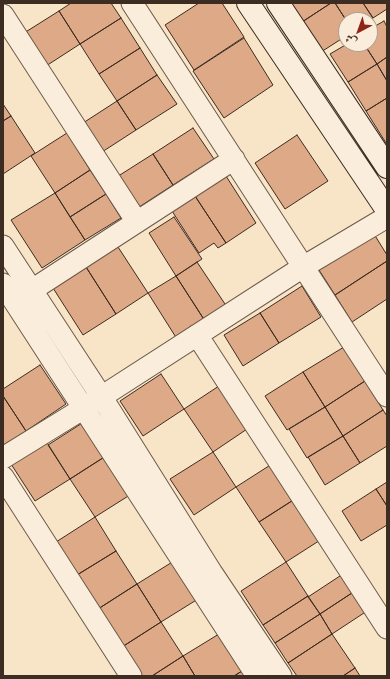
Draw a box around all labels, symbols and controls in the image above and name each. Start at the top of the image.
north arrow [338,12,378,52]
text: ش [342,31,360,49]

